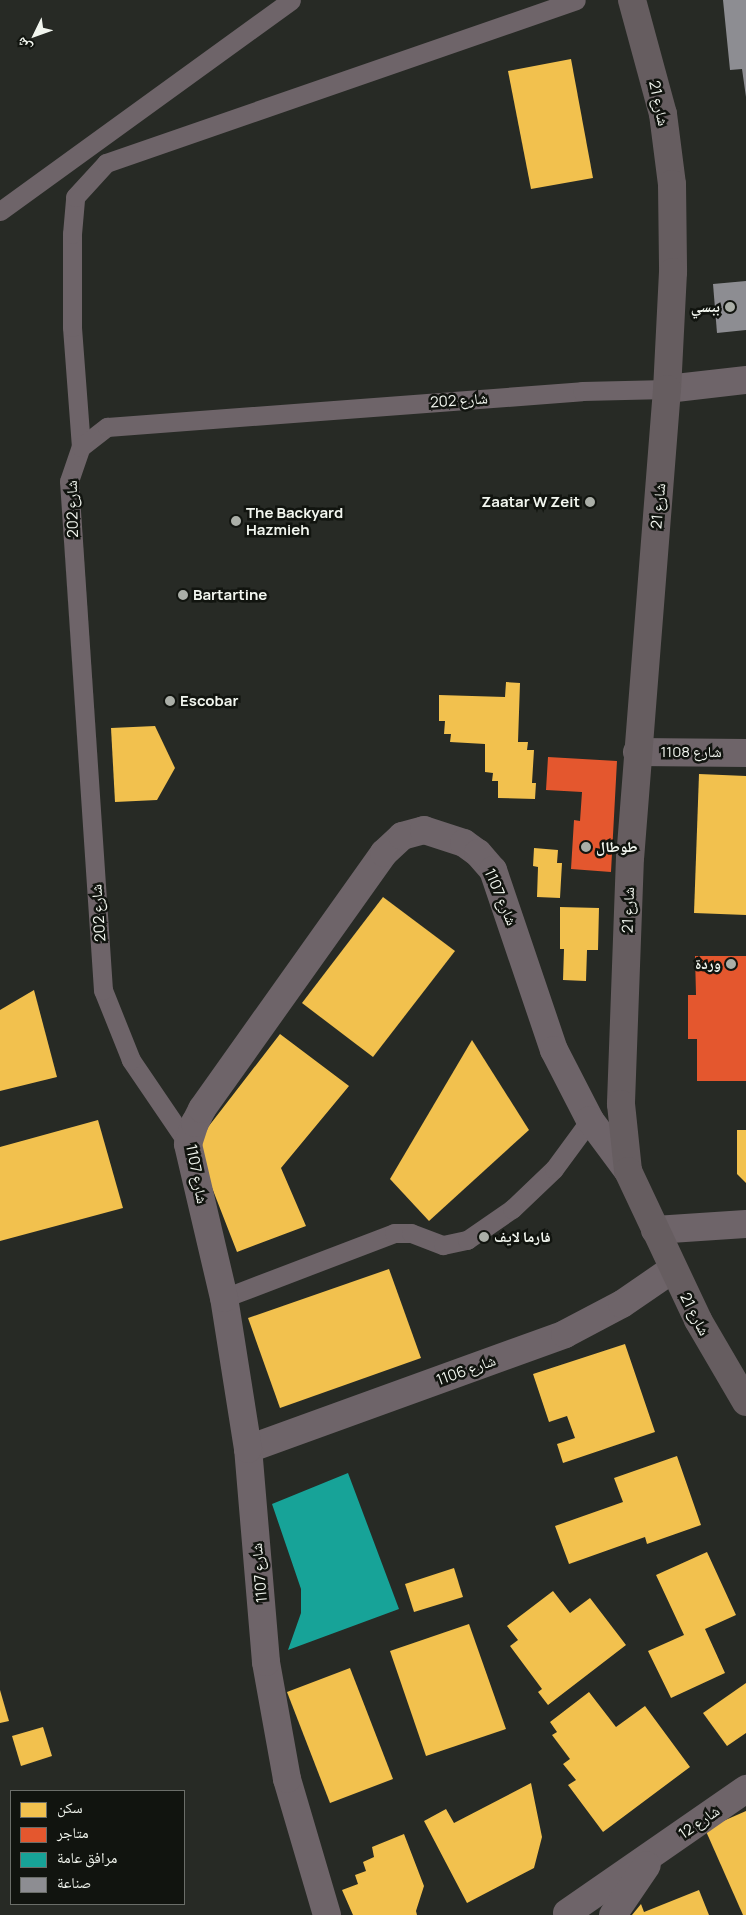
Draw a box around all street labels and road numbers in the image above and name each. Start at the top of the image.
street label: شارع 21 [645,79,673,127]
street label: شارع 202 [430,389,488,411]
street label: شارع 202 [62,480,82,538]
street label: شارع 21 [647,482,669,530]
street label: شارع 1108 [660,743,722,761]
street label: شارع 1107 [481,866,521,928]
street label: شارع 202 [87,884,109,942]
street label: شارع 21 [618,887,638,933]
street label: شارع 1107 [182,1143,212,1205]
street label: شارع 21 [677,1289,713,1339]
street label: شارع 1106 [434,1351,498,1389]
street label: شارع 1107 [247,1542,271,1604]
street label: شارع 12 [675,1801,723,1843]

